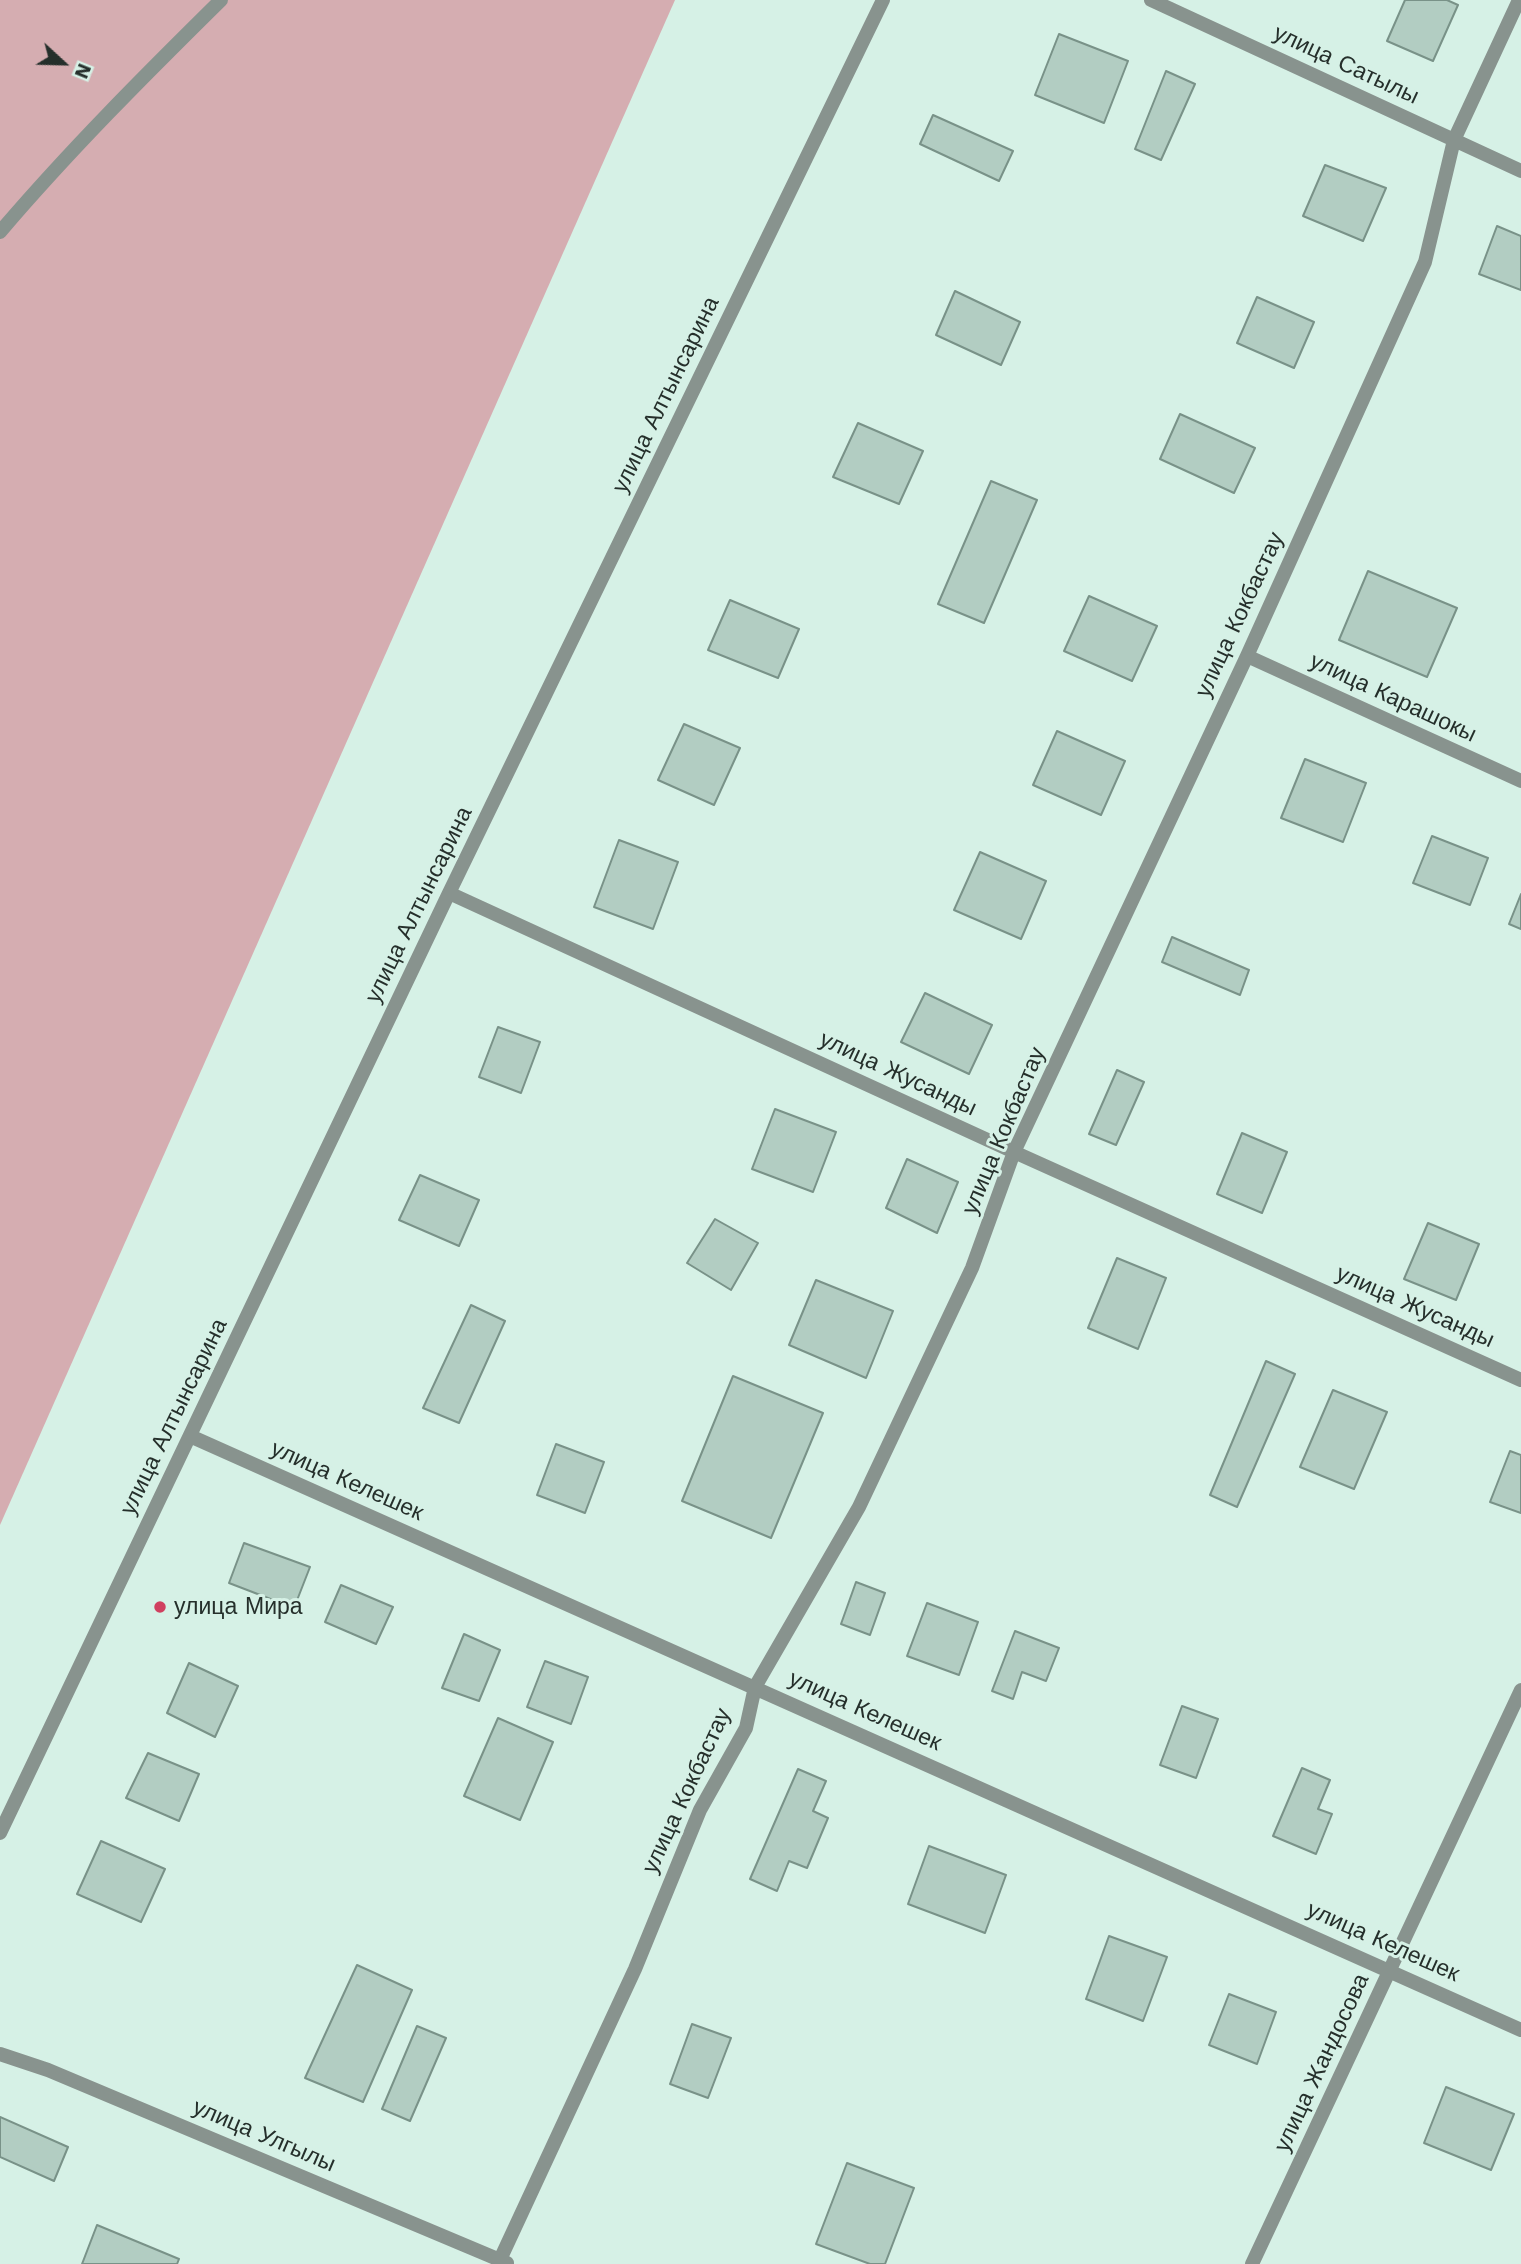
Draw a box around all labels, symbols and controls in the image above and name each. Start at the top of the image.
street label: улица Сатылы [1269,19,1423,111]
north arrow [28,28,98,98]
text: N [70,60,96,82]
street label: улица Алтынсарина [606,292,726,498]
street label: улица Кокбастау [1190,528,1290,702]
street label: улица Карашокы [1305,647,1481,749]
street label: улица Алтынсарина [359,802,479,1008]
street label: улица Жусанды [815,1026,981,1122]
street label: улица Кокбастау [956,1043,1052,1219]
street label: улица Жусанды [1332,1260,1498,1354]
street label: улица Алтынсарина [114,1314,234,1520]
street label: улица Келешек [266,1435,428,1527]
place label: улица Мира [174,1593,303,1621]
marker: улица Мира [152,1599,168,1615]
street label: улица Келешек [784,1665,946,1757]
street label: улица Кокбастау [637,1704,737,1878]
street label: улица Келешек [1302,1896,1464,1988]
street label: улица Жандосова [1269,1969,1375,2157]
street label: улица Улгылы [188,2094,340,2178]

